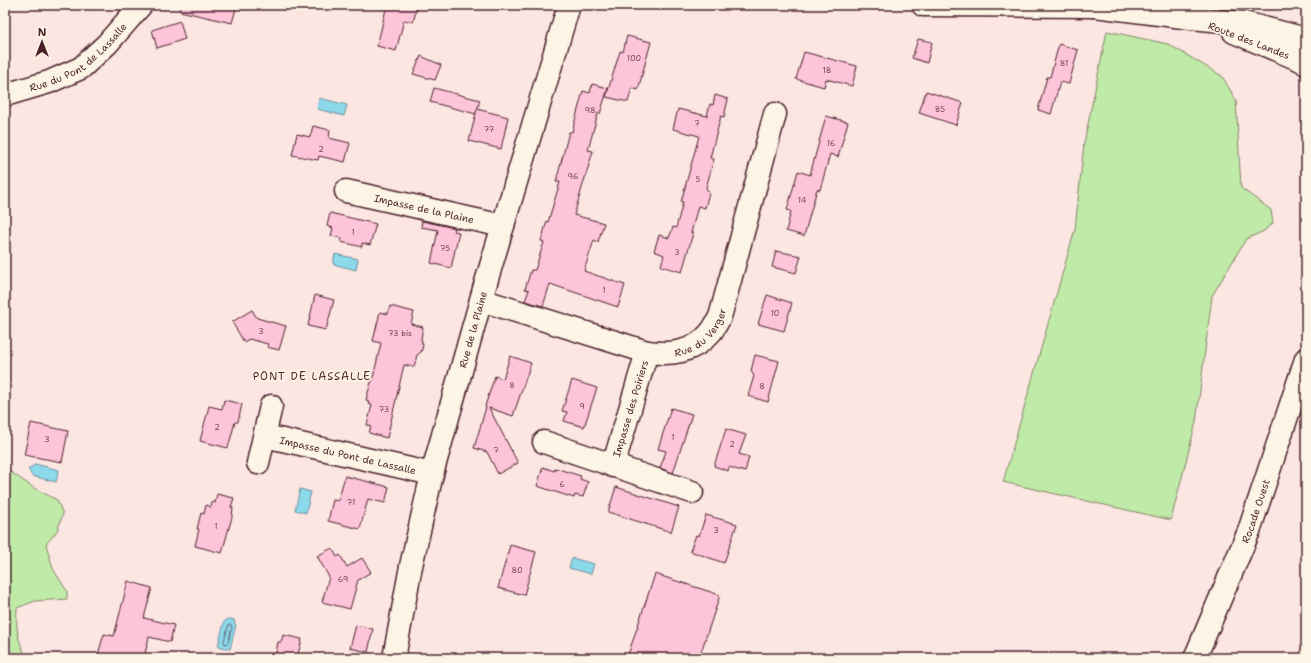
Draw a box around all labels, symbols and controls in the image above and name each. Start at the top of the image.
street label: Route des Landes [1206,19,1291,62]
street label: Rue du Pont de Lassalle [28,20,130,94]
north arrow [22,22,62,62]
text: N [38,25,47,40]
house number: 100 [627,53,641,64]
house number: 81 [1060,58,1068,69]
house number: 18 [823,65,831,76]
house number: 85 [935,104,945,115]
house number: 98 [584,105,596,116]
house number: 7 [694,118,700,129]
house number: 77 [484,124,495,135]
house number: 16 [827,138,836,149]
house number: 2 [318,144,324,155]
house number: 96 [567,171,579,182]
house number: 5 [696,174,701,185]
street label: Impasse de la Plaine [373,191,475,226]
house number: 14 [798,195,807,206]
house number: 1 [351,227,355,238]
house number: 75 [440,243,450,254]
house number: 3 [674,247,680,258]
house number: 1 [602,285,606,296]
street label: Rue de la Plaine [456,290,490,369]
street label: Rue du Verger [673,307,729,359]
house number: 10 [771,308,779,319]
house number: 3 [258,326,264,337]
house number: 73 bis [388,328,412,339]
street label: Impasse des Poiriers [610,359,651,459]
district label: PONT DE LASSALLE [253,369,371,384]
house number: 8 [509,380,515,391]
house number: 8 [759,381,765,392]
house number: 9 [579,401,585,412]
house number: 73 [379,404,389,415]
house number: 2 [214,422,220,433]
house number: 1 [671,432,675,443]
house number: 3 [44,434,50,445]
street label: Impasse du Pont de Lassalle [278,434,418,477]
house number: 2 [729,439,735,450]
house number: 7 [493,445,499,456]
street label: Rocade Ouest [1239,478,1273,545]
house number: 6 [559,479,565,490]
house number: 71 [347,497,355,508]
house number: 1 [214,521,218,532]
house number: 3 [713,525,719,536]
house number: 80 [511,565,523,576]
house number: 69 [338,574,348,585]

